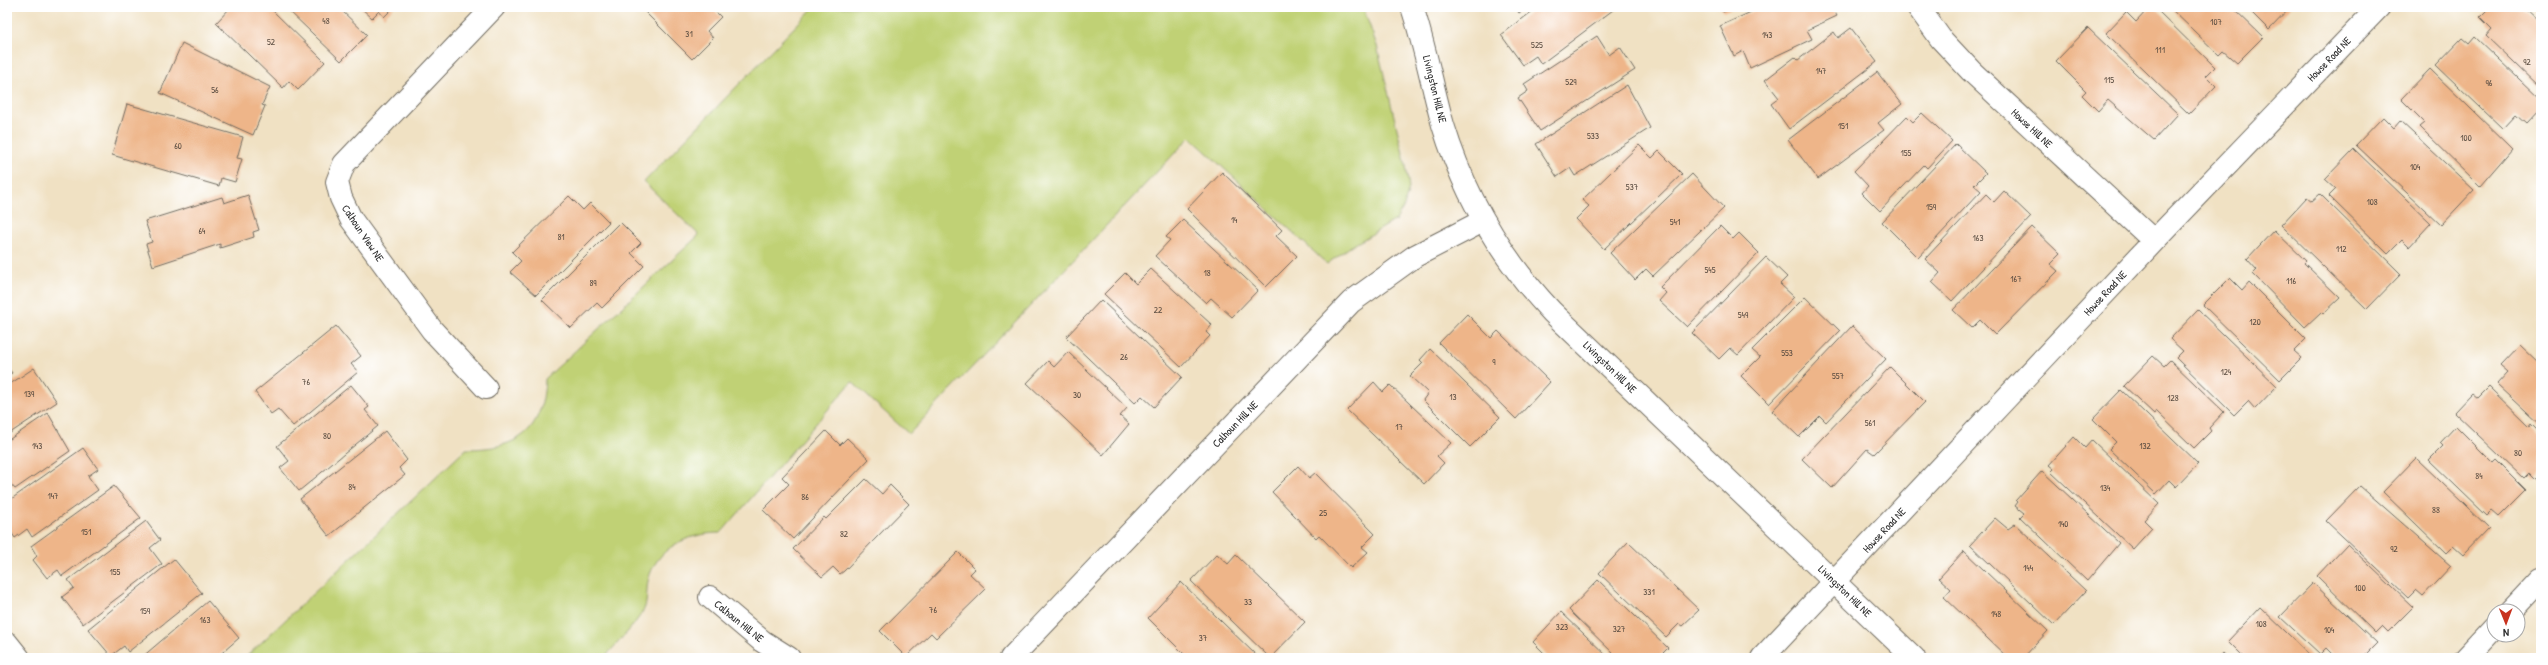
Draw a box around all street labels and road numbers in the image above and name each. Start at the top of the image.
street label: Howse Road NE [2304,34,2354,84]
street label: Livingston Hill NE [1420,54,1450,124]
street label: Howse Hill NE [2008,105,2056,151]
street label: Calhoun View NE [339,202,387,264]
street label: Howse Road NE [2080,267,2130,319]
street label: Livingston Hill NE [1580,338,1640,396]
street label: Calhoun Hill NE [1209,398,1261,450]
street label: Howse Road NE [1859,504,1909,556]
street label: Livingston Hill NE [1815,562,1875,620]
street label: Calhoun Hill NE [711,597,767,645]

